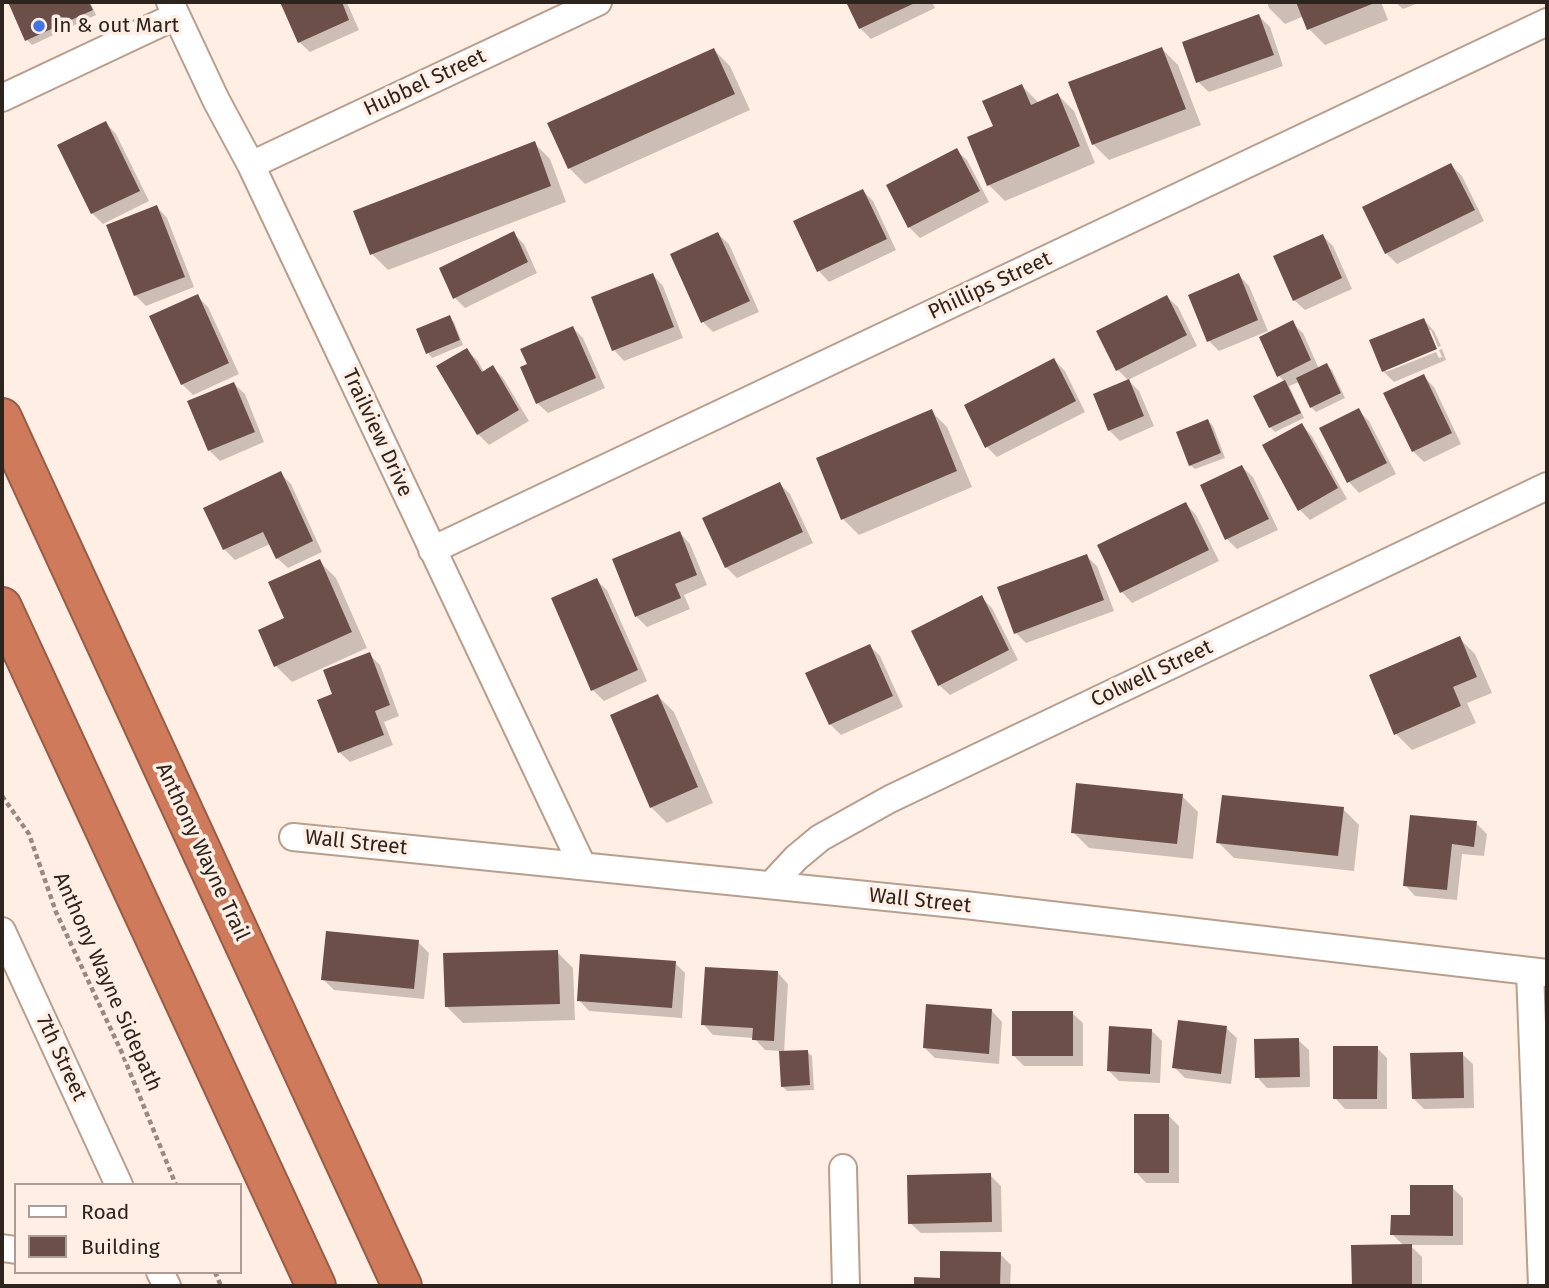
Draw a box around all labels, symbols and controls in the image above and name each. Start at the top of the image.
place label: In & out Mart [53,13,179,39]
marker: In & out Mart [31,18,47,34]
street label: Hubbel Street [360,44,490,122]
street label: Phillips Street [924,246,1056,326]
street label: Trailview Drive [336,365,418,501]
street label: Colwell Street [1087,635,1217,713]
street label: Anthony Wayne Trail [150,759,254,945]
street label: Wall Street [304,825,408,861]
street label: Anthony Wayne Sidepath [47,869,167,1095]
street label: Wall Street [868,883,972,919]
street label: 7th Street [30,1011,92,1105]
legend [14,1183,242,1274]
text: Road [81,1199,129,1225]
text: Building [81,1234,160,1260]

